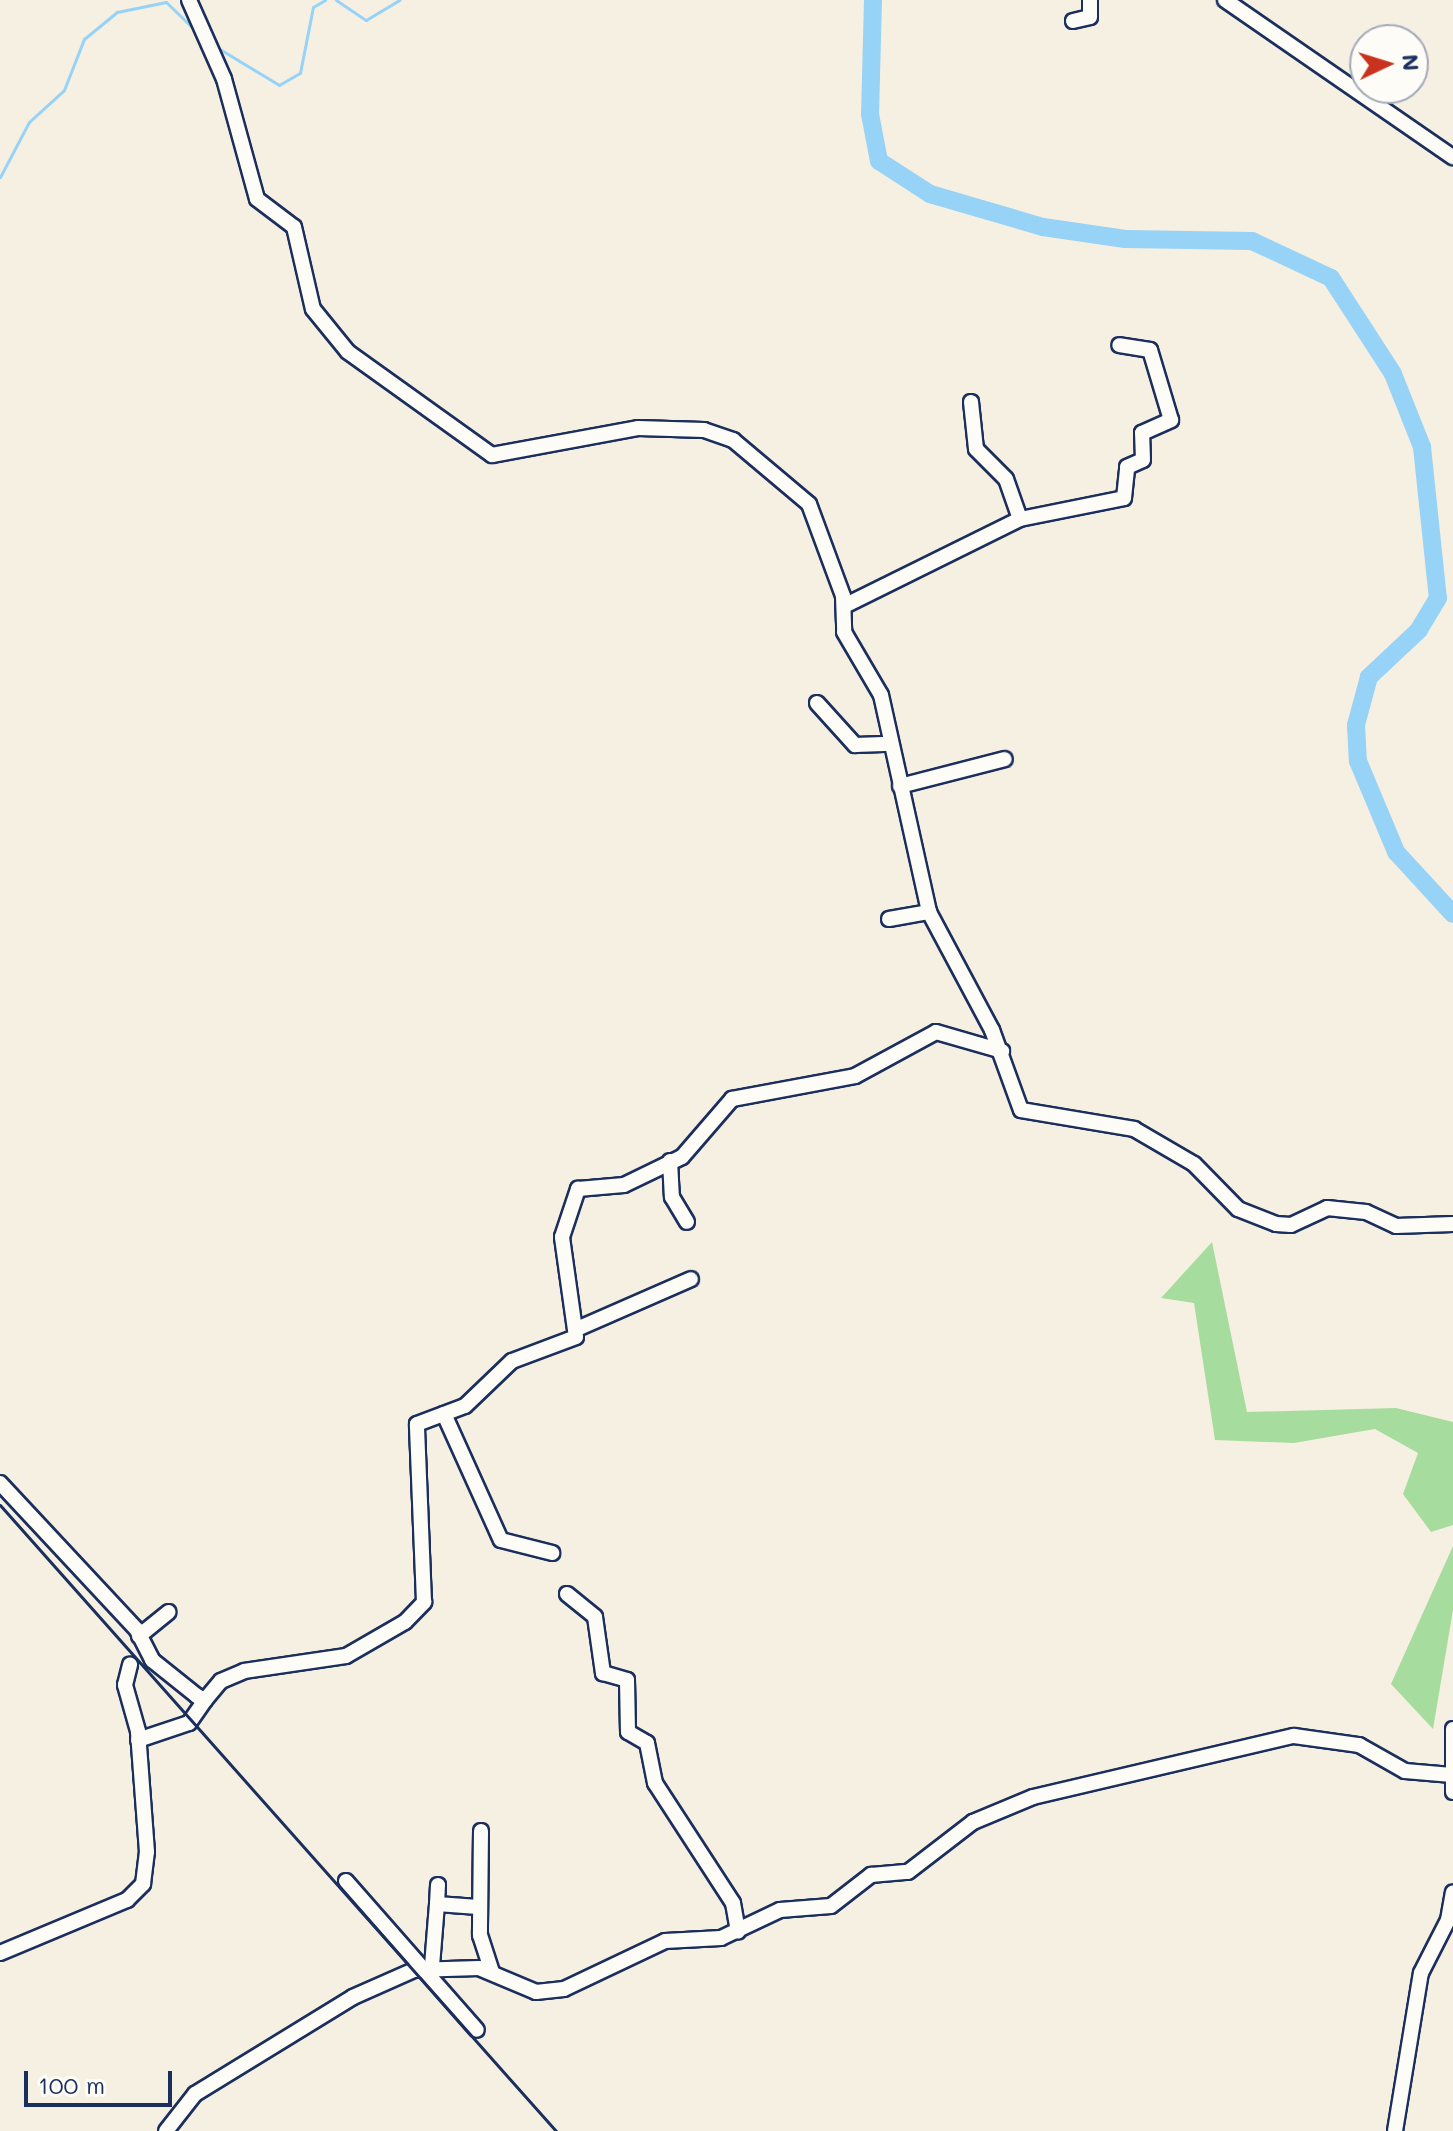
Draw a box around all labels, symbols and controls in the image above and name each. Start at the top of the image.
north arrow [1349,24,1429,104]
text: N [1396,53,1426,72]
scale bar [28,2055,176,2105]
text: 100 m [38,2069,105,2100]

